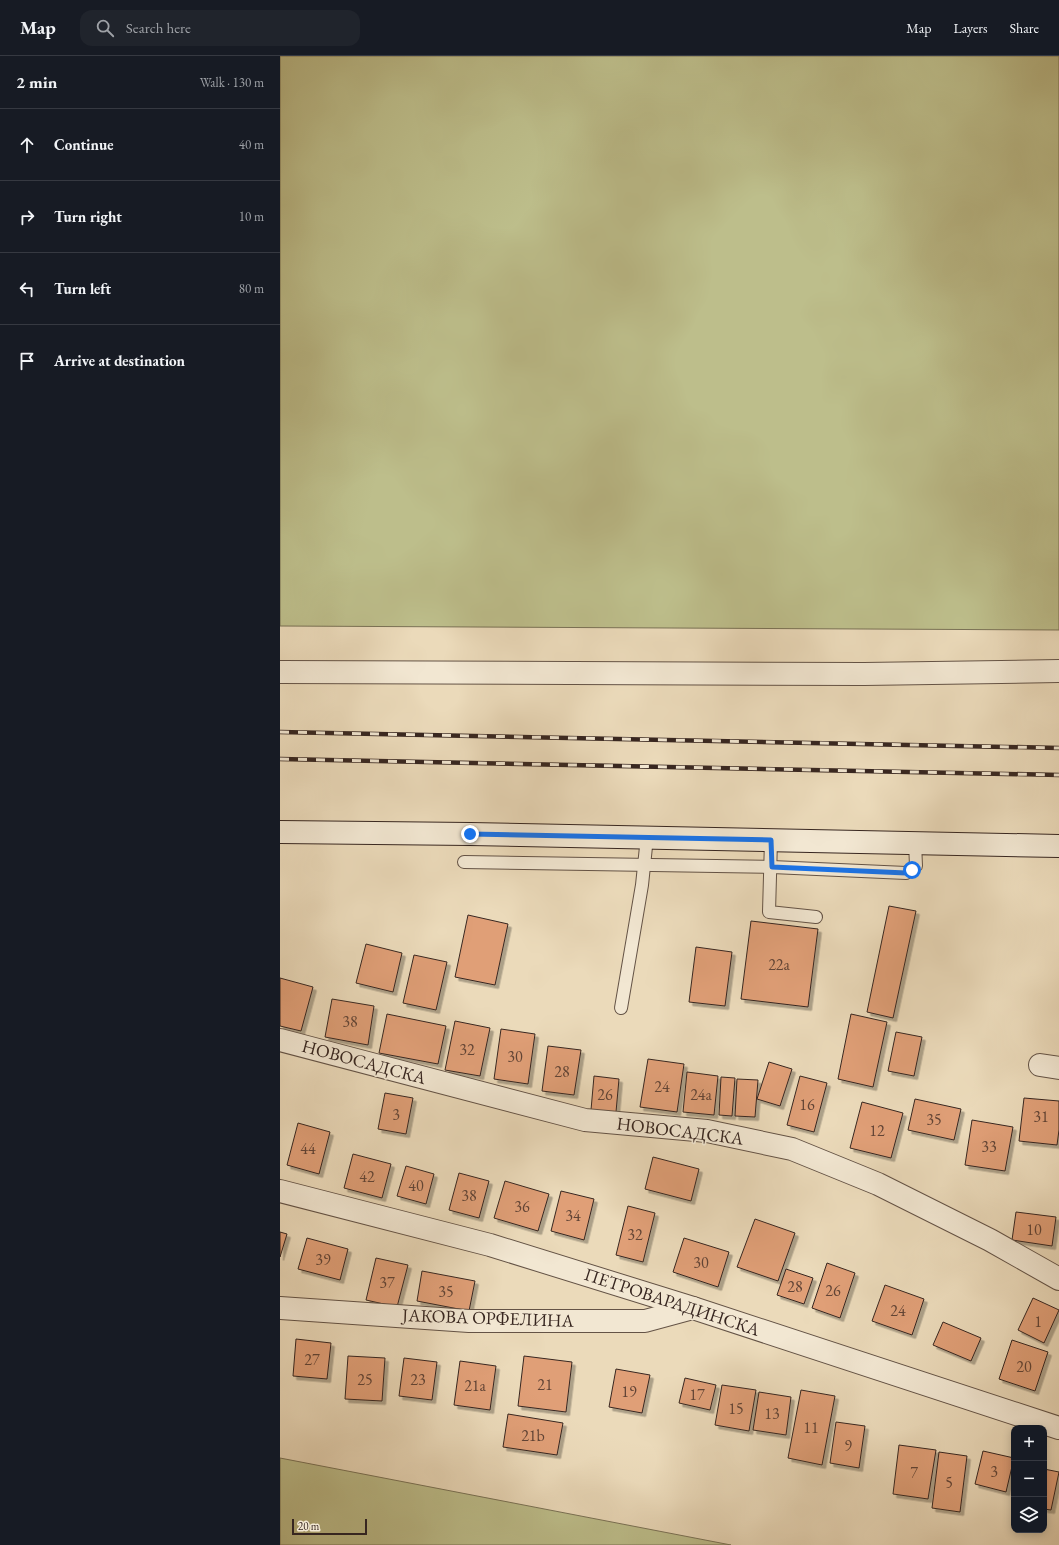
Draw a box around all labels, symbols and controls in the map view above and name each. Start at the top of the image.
search box [80,10,360,46]
text: Map [20,15,56,40]
icon: search [94,17,116,39]
text: Search here [126,18,191,37]
text: Map [906,19,931,37]
text: Layers [953,19,988,37]
text: Share [1010,19,1039,37]
text: 2 min [16,71,57,93]
text: Walk · 130 m [200,74,264,91]
icon: ahead [16,134,38,156]
text: Continue [54,135,114,154]
text: 40 m [239,136,264,153]
icon: right [16,206,38,228]
text: Turn right [54,207,122,226]
text: 10 m [239,208,264,225]
icon: left [16,278,38,300]
text: Turn left [54,279,111,298]
text: 80 m [239,280,264,297]
icon: arrive [16,350,38,372]
text: Arrive at destination [54,351,185,370]
route end [461,825,479,843]
route start [903,861,921,879]
house number: 22a [768,954,790,975]
house number: 38 [342,1011,358,1032]
street label: НОВОСАДСКА [299,1034,429,1089]
house number: 32 [459,1039,475,1060]
house number: 30 [507,1046,523,1067]
house number: 28 [554,1061,570,1082]
house number: 24 [654,1076,670,1097]
house number: 26 [597,1084,613,1105]
house number: 24a [690,1084,712,1105]
house number: 16 [799,1094,815,1115]
house number: 3 [392,1104,400,1125]
house number: 31 [1033,1106,1049,1127]
house number: 35 [926,1109,942,1130]
street label: НОВОСАДСКА [615,1111,745,1150]
house number: 12 [869,1120,885,1141]
house number: 33 [981,1136,997,1157]
house number: 44 [300,1138,316,1159]
house number: 42 [359,1166,375,1187]
house number: 40 [408,1175,424,1196]
house number: 38 [461,1185,477,1206]
house number: 36 [514,1196,530,1217]
house number: 34 [565,1205,581,1226]
house number: 10 [1026,1219,1042,1240]
house number: 32 [627,1224,643,1245]
house number: 39 [315,1249,331,1270]
house number: 30 [693,1252,709,1273]
street label: ПЕТРОВАРАДИНСКА [581,1262,763,1341]
house number: 37 [379,1272,395,1293]
house number: 28 [787,1276,803,1297]
house number: 26 [825,1280,841,1301]
house number: 35 [438,1281,454,1302]
house number: 24 [890,1300,906,1321]
street label: ЈАКОВА ОРФЕЛИНА [400,1303,575,1332]
house number: 1 [1034,1311,1042,1332]
house number: 27 [304,1349,320,1370]
house number: 20 [1016,1356,1032,1377]
house number: 25 [357,1369,373,1390]
house number: 23 [410,1369,426,1390]
house number: 21 [537,1374,553,1395]
house number: 21a [464,1375,486,1396]
house number: 19 [621,1381,637,1402]
house number: 17 [689,1384,705,1405]
house number: 15 [728,1398,744,1419]
house number: 13 [764,1403,780,1424]
house number: 11 [803,1417,819,1438]
house number: 21b [521,1425,545,1446]
map controls [1011,1425,1047,1533]
button: + [1011,1425,1047,1461]
house number: 9 [844,1435,852,1456]
house number: 3 [990,1461,998,1482]
button: − [1011,1461,1047,1497]
house number: 7 [910,1462,918,1483]
house number: 5 [945,1472,953,1493]
button: layers [1011,1497,1047,1533]
scale bar [292,1517,367,1536]
text: 20 m [298,1519,319,1533]

